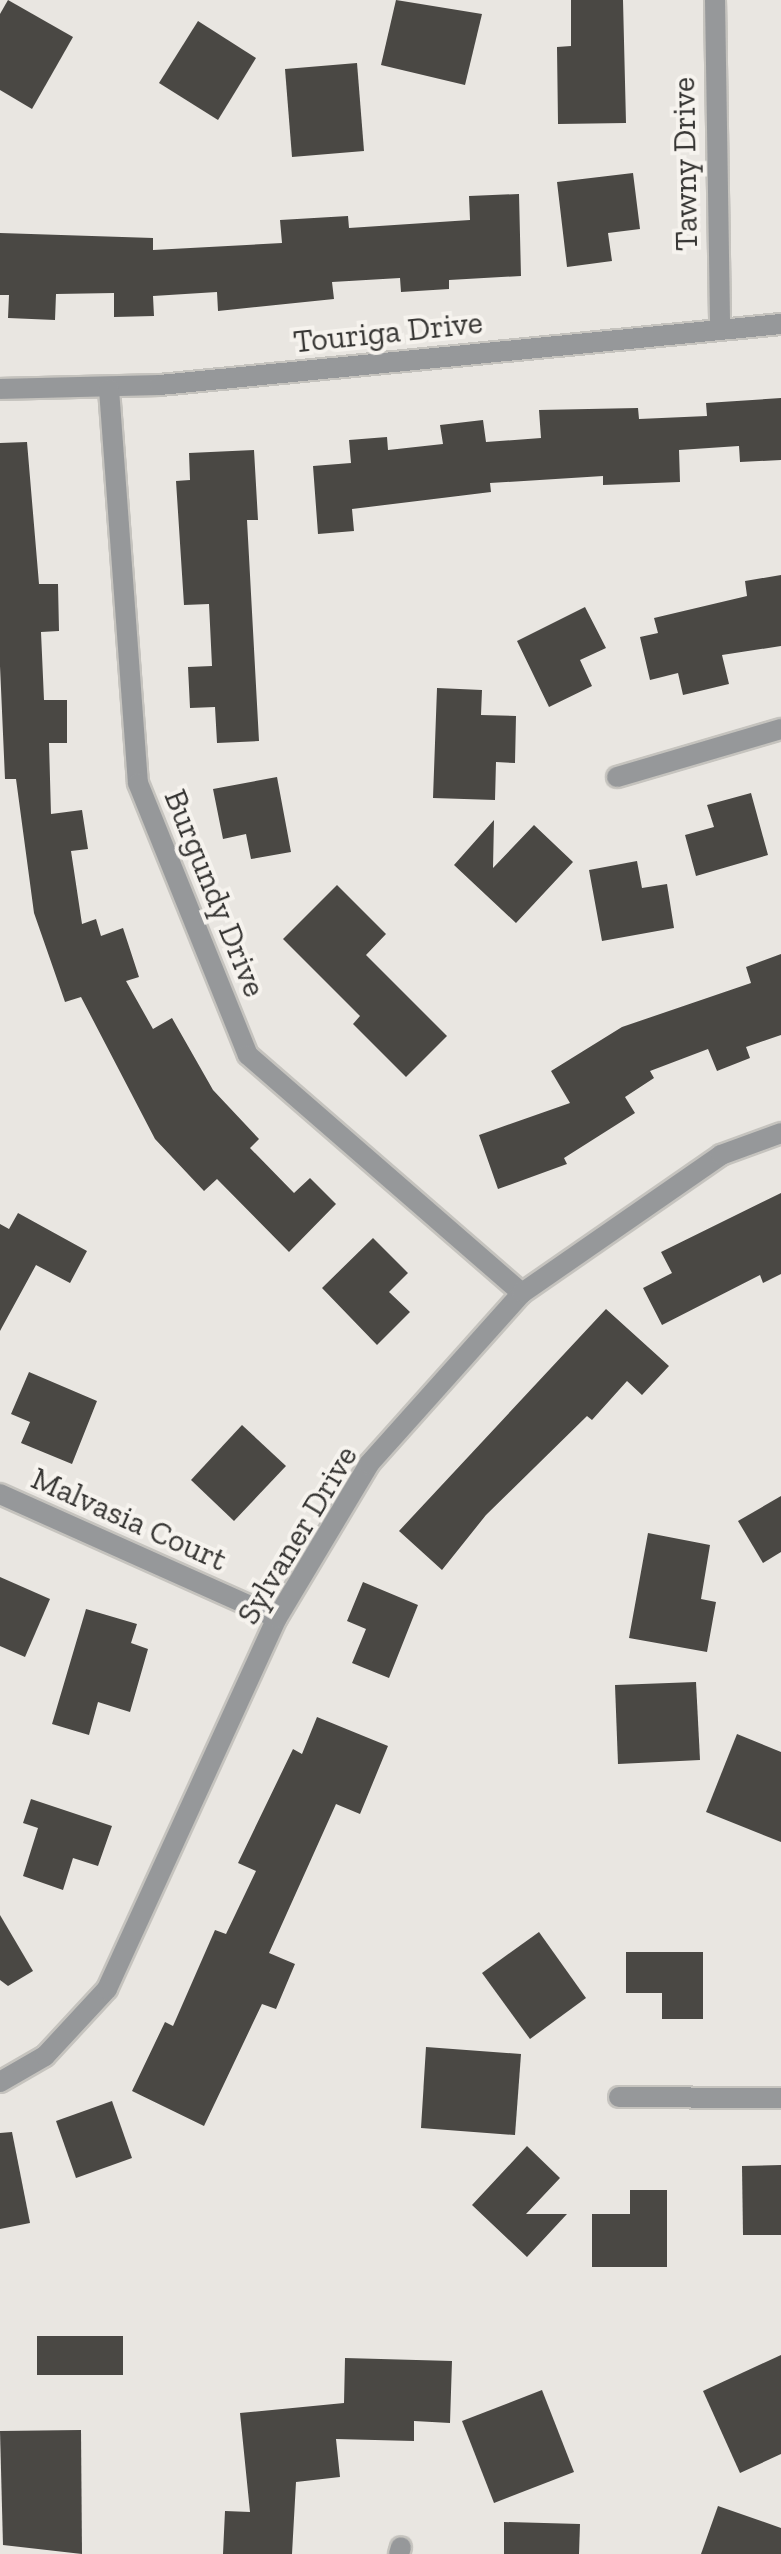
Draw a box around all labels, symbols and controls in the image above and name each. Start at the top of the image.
street label: Tawny Drive [664,76,706,252]
street label: Touriga Drive [291,303,485,361]
street label: Burgundy Drive [156,783,274,1003]
street label: Sylvaner Drive [229,1439,365,1631]
street label: Malvasia Court [26,1459,232,1579]

